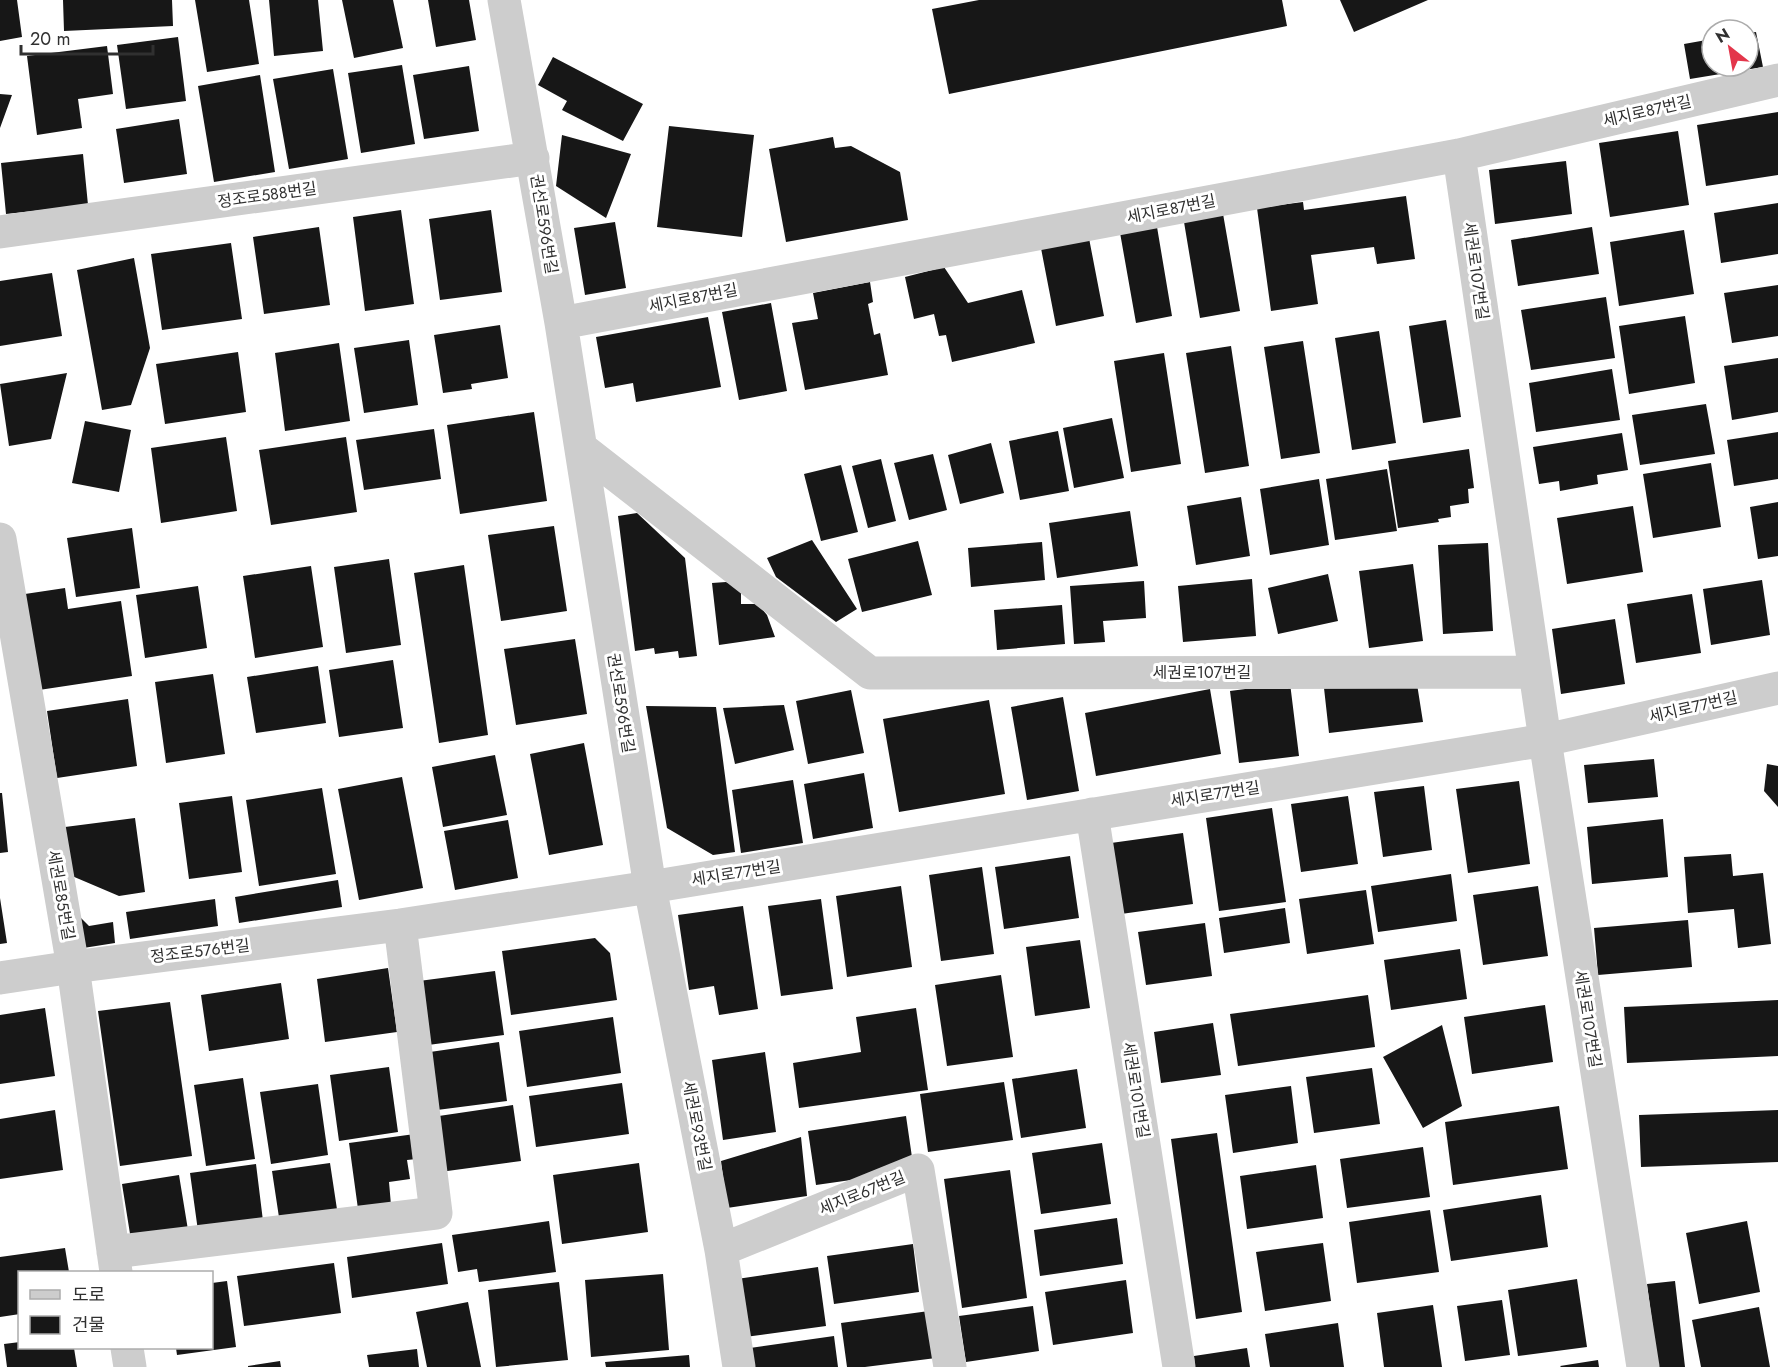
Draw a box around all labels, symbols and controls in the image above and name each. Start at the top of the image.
scale bar [21,18,153,56]
north arrow [1700,18,1760,78]
text: N [1711,22,1734,49]
text: 20 m [30,26,70,52]
street label: 세지로87번길 [1600,90,1694,132]
street label: 권선로596번길 [525,172,563,276]
street label: 정조로588번길 [216,177,318,213]
street label: 세지로87번길 [1124,189,1218,229]
street label: 세권로107번길 [1458,220,1494,322]
street label: 세지로87번길 [646,278,740,318]
street label: 권선로596번길 [602,651,640,755]
street label: 세권로107번길 [1153,661,1251,684]
street label: 세지로77번길 [1646,686,1740,728]
street label: 세지로77번길 [1169,776,1261,812]
street label: 세권로85번길 [42,848,80,942]
street label: 세지로77번길 [690,855,782,891]
street label: 정조로576번길 [149,933,251,969]
street label: 세권로107번길 [1569,968,1607,1070]
street label: 세권로101번길 [1117,1040,1155,1140]
street label: 세권로93번길 [677,1079,717,1173]
street label: 세지로67번길 [815,1165,909,1221]
legend [18,1271,213,1349]
text: 도로 [72,1282,105,1308]
text: 건물 [72,1312,105,1338]

